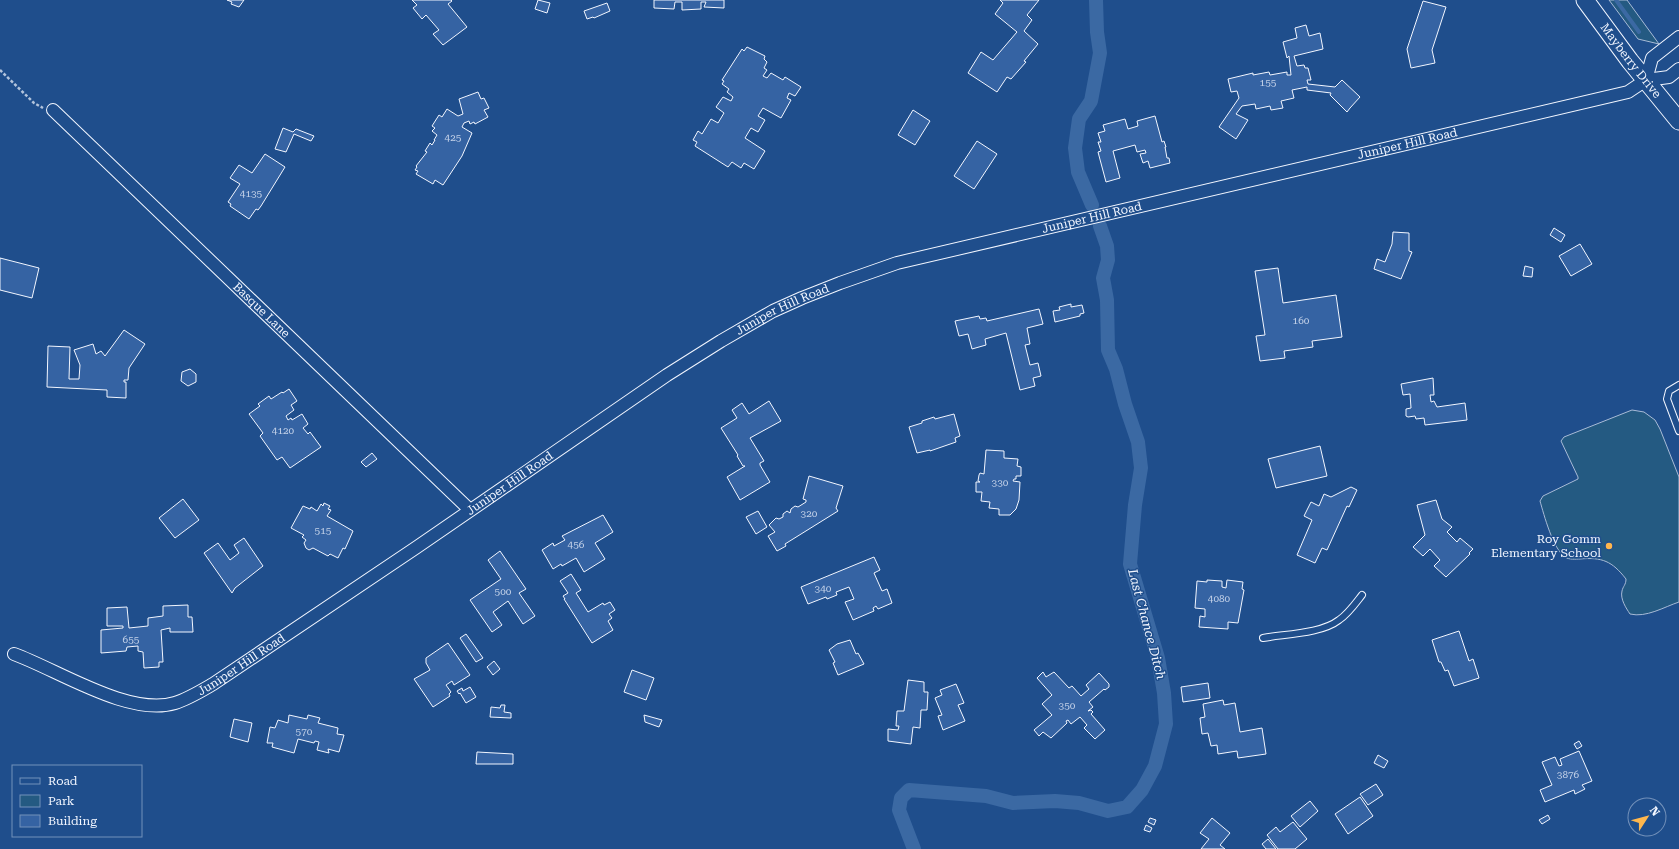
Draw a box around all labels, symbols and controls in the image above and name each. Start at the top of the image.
street label: Mayberry Drive [1598,21,1664,101]
house number: 155 [1260,77,1277,88]
street label: Juniper Hill Road [1356,125,1459,162]
house number: 425 [445,132,462,143]
house number: 4135 [240,188,263,199]
street label: Juniper Hill Road [1041,199,1143,236]
street label: Basque Lane [230,280,293,341]
street label: Juniper Hill Road [733,281,831,338]
house number: 160 [1293,315,1310,326]
house number: 4120 [272,425,295,436]
street label: Juniper Hill Road [464,448,556,518]
house number: 330 [992,477,1009,488]
house number: 320 [801,508,818,519]
house number: 515 [315,525,332,536]
place label: Roy Gomm Elementary School [1491,532,1601,560]
house number: 456 [568,539,585,550]
marker: Roy Gomm Elementary School [1604,541,1614,551]
water label: Last Chance Ditch [1125,566,1169,681]
house number: 340 [815,583,832,594]
house number: 500 [495,586,512,597]
house number: 4080 [1208,593,1231,604]
street label: Juniper Hill Road [195,631,288,698]
house number: 655 [123,634,140,645]
house number: 350 [1059,700,1076,711]
house number: 570 [296,726,313,737]
legend [12,765,142,837]
house number: 3876 [1557,769,1580,780]
text: Road [48,774,78,788]
text: Park [48,794,75,808]
north arrow [1627,797,1667,837]
text: N [1647,804,1663,819]
text: Building [48,814,97,828]

